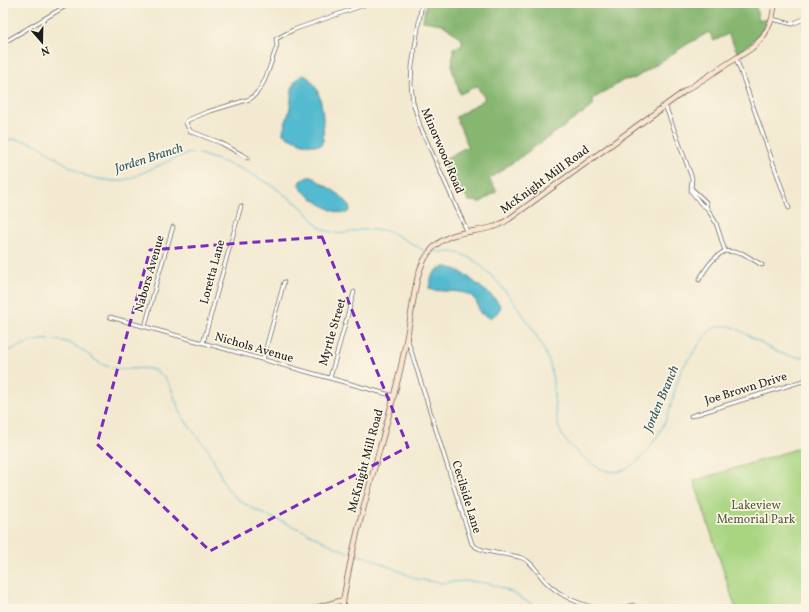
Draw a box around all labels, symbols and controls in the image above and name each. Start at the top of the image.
north arrow [22,22,62,62]
text: N [39,42,51,58]
street label: Minorwood Road [417,106,467,196]
water label: Jorden Branch [111,139,186,179]
street label: McKnight Mill Road [497,142,593,218]
street label: Nabors Avenue [131,233,169,314]
street label: Loretta Lane [197,238,229,306]
street label: Myrtle Street [316,296,350,368]
street label: Nichols Avenue [213,329,296,367]
water label: Jorden Branch [639,362,684,437]
street label: Joe Brown Drive [703,369,789,409]
street label: McKnight Mill Road [344,407,388,515]
street label: Cecilside Lane [447,459,485,536]
park label: Lakeview Memorial Park [717,498,796,528]

